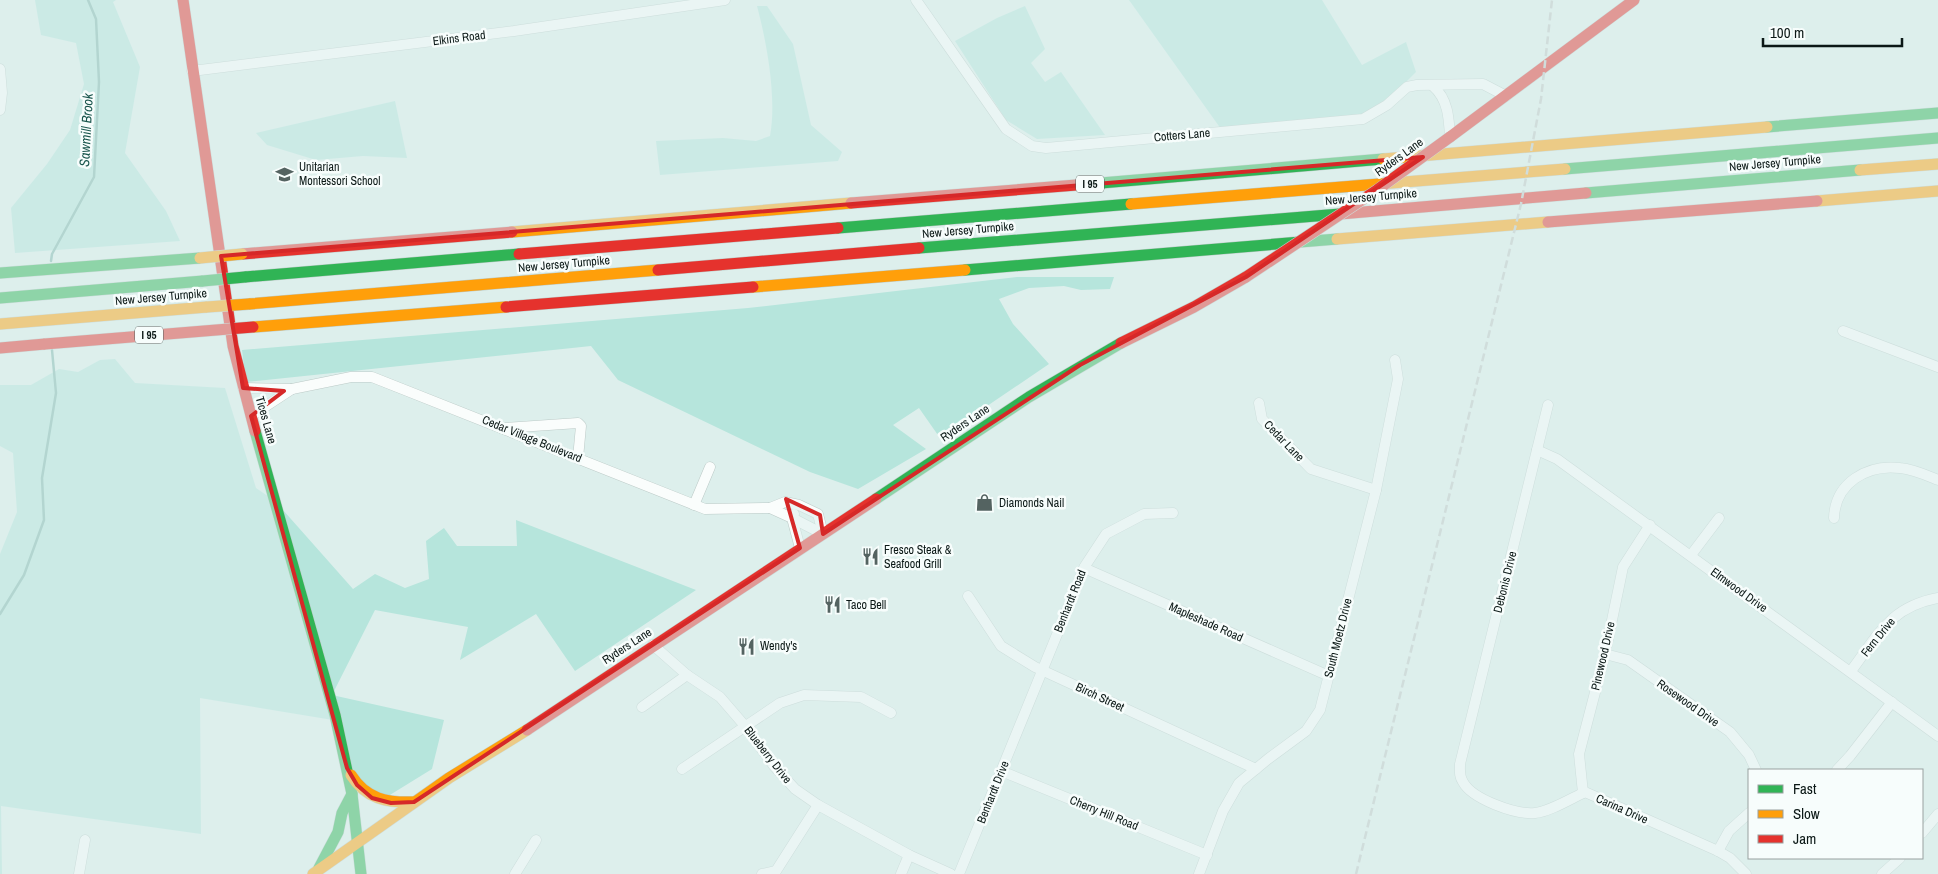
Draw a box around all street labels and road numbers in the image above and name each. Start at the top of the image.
street label: Elkins Road [432,27,486,49]
street label: Cotters Lane [1153,125,1211,145]
street label: Ryders Lane [1372,134,1426,180]
street label: New Jersey Turnpike [1728,151,1822,175]
road number: I 95 [1076,175,1104,192]
street label: New Jersey Turnpike [1324,185,1418,209]
street label: New Jersey Turnpike [921,218,1015,242]
street label: New Jersey Turnpike [517,252,611,276]
street label: New Jersey Turnpike [114,285,208,309]
road number: I 95 [135,326,163,344]
street label: Tices Lane [252,394,280,446]
street label: Ryders Lane [937,401,993,445]
street label: Cedar Village Boulevard [480,412,584,466]
street label: Cedar Lane [1260,417,1308,465]
street label: Debonis Drive [1490,550,1520,614]
street label: Elmwood Drive [1707,564,1771,616]
street label: Benhardt Road [1050,567,1090,635]
street label: South Moetz Drive [1320,597,1356,679]
street label: Mapleshade Road [1166,598,1246,646]
street label: Fern Drive [1857,614,1899,660]
street label: Pinewood Drive [1587,620,1619,692]
street label: Ryders Lane [599,624,655,668]
street label: Rosewood Drive [1654,676,1722,730]
street label: Birch Street [1073,679,1127,715]
street label: Blueberry Drive [741,723,795,787]
street label: Benhardt Drive [973,758,1013,826]
street label: Carina Drive [1593,790,1651,828]
street label: Cherry Hill Road [1067,792,1141,834]

